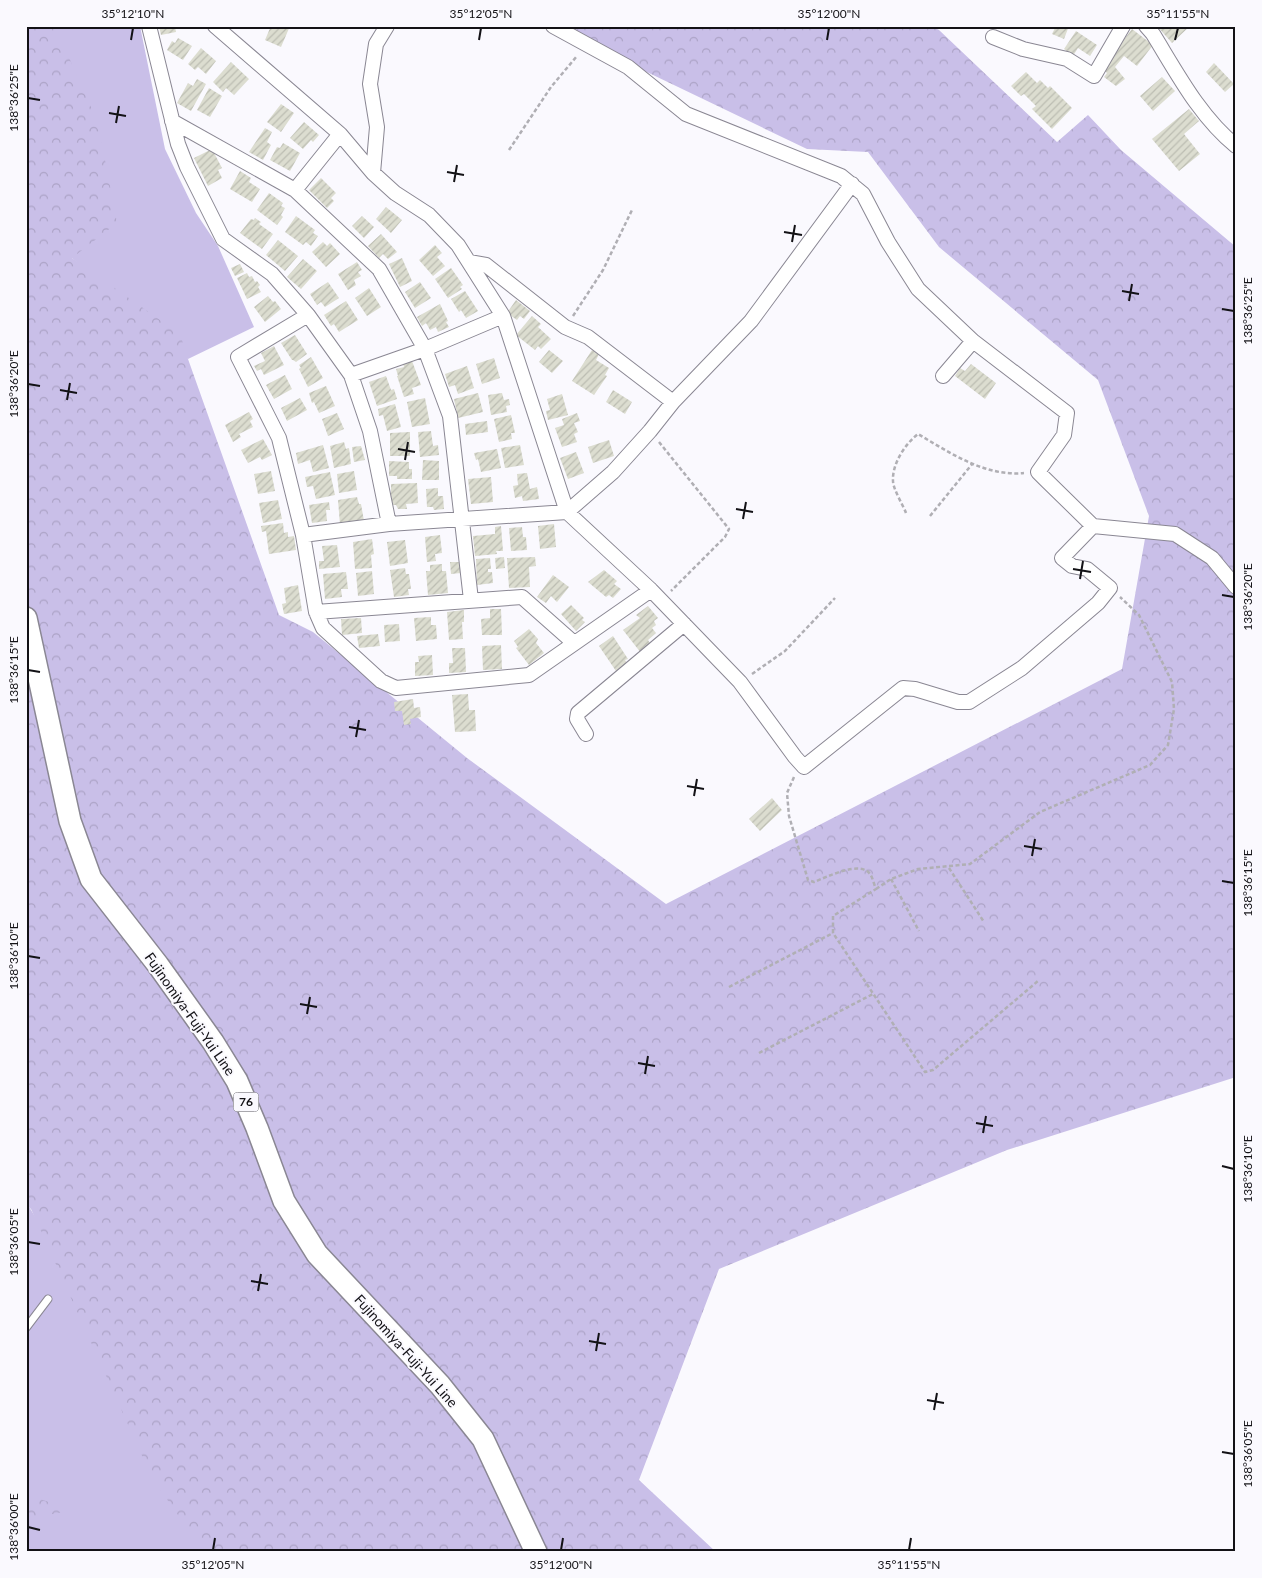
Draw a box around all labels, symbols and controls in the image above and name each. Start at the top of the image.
text: 35°12'10"N [102,6,164,21]
text: 35°12'05"N [450,6,512,21]
text: 35°12'00"N [798,6,860,21]
text: 35°11'55"N [1147,6,1209,21]
text: 138°36'25"E [6,64,21,132]
text: 138°36'25"E [1240,277,1255,345]
text: 138°36'20"E [6,350,21,418]
text: 138°36'20"E [1240,563,1255,631]
text: 138°36'15"E [6,636,21,704]
text: 138°36'15"E [1240,849,1255,917]
text: 138°36'10"E [6,922,21,990]
street label: Fujinomiya-Fuji-Yui Line [142,949,239,1078]
road number: 76 [234,1092,258,1112]
text: 138°36'10"E [1240,1135,1255,1203]
text: 138°36'05"E [6,1208,21,1276]
street label: Fujinomiya-Fuji-Yui Line [351,1291,462,1411]
text: 138°36'05"E [1240,1420,1255,1488]
text: 138°36'00"E [6,1493,21,1561]
text: 35°12'05"N [182,1557,244,1572]
text: 35°12'00"N [530,1557,592,1572]
text: 35°11'55"N [878,1557,940,1572]

